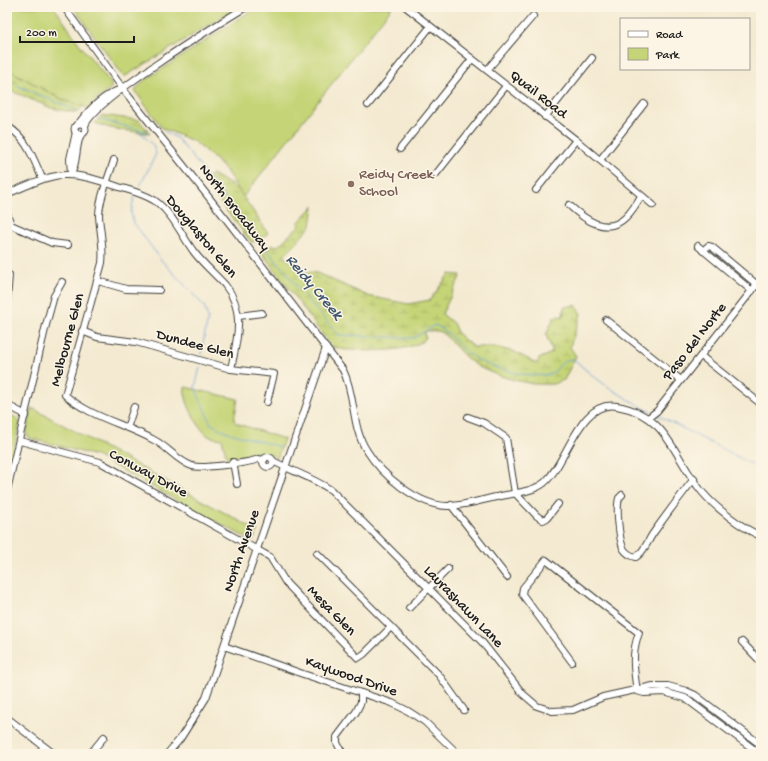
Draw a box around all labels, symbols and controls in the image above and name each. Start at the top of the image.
scale bar [20,18,134,44]
legend [620,18,750,70]
text: 200 m [26,27,57,41]
text: Road [656,29,683,43]
text: Park [655,49,681,63]
street label: Quail Road [506,67,571,124]
street label: North Broadway [194,161,274,256]
place label: Reidy Creek School [359,166,435,201]
marker: Reidy Creek School [346,179,356,189]
street label: Douglaston Glen [161,191,241,282]
water label: Reidy Creek [280,252,347,326]
street label: Melbourne Glen [47,292,89,388]
street label: Paso del Norte [658,299,731,385]
street label: Dundee Glen [153,326,236,364]
street label: Conway Drive [106,446,191,502]
street label: North Avenue [220,507,265,594]
street label: Laurashawn Lane [419,562,507,652]
street label: Mesa Glen [303,582,359,640]
street label: Kaywood Drive [303,653,400,701]

